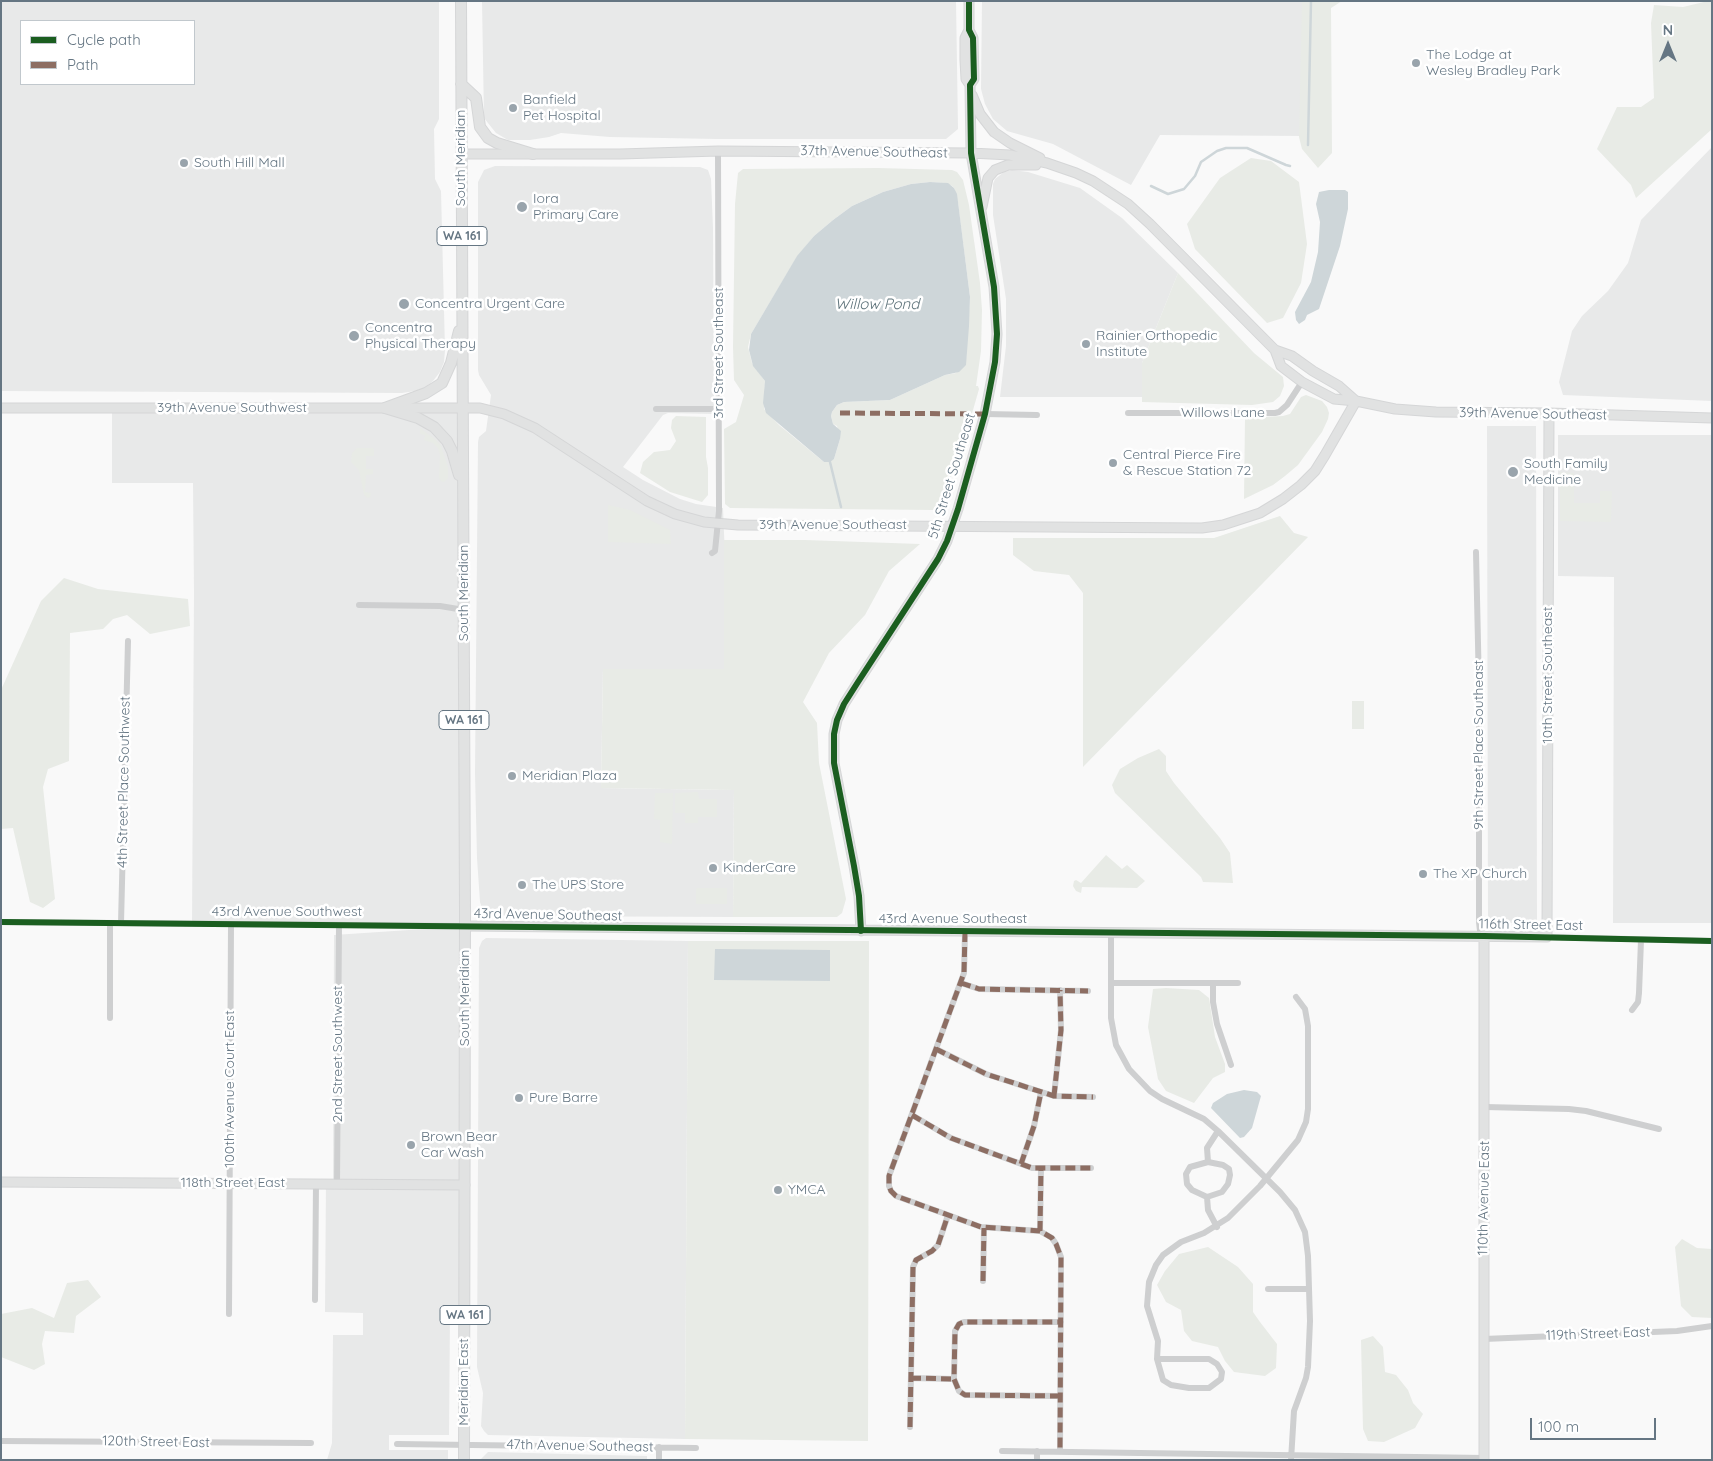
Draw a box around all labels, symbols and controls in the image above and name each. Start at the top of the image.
legend [20,20,195,85]
north arrow [1643,20,1693,70]
text: N [1663,21,1673,39]
text: Cycle path [67,30,141,49]
place label: The Lodge at Wesley Bradley Park [1426,47,1560,80]
text: Path [67,55,99,74]
marker: The Lodge at Wesley Bradley Park [1410,57,1422,69]
place label: Banfield Pet Hospital [523,92,601,124]
marker: Banfield Pet Hospital [507,102,519,114]
street label: South Meridian [453,110,469,206]
street label: 37th Avenue Southeast [800,142,948,162]
place label: South Hill Mall [194,155,285,171]
marker: South Hill Mall [178,157,190,169]
place label: Iora Primary Care [533,191,619,223]
marker: Iora Primary Care [515,200,529,214]
road number: WA 161 [437,227,487,246]
street label: 3rd Street Southeast [711,287,727,419]
water label: Willow Pond [835,295,919,313]
place label: Concentra Urgent Care [415,296,565,312]
marker: Concentra Urgent Care [397,297,411,311]
place label: Concentra Physical Therapy [365,320,476,352]
place label: Rainier Orthopedic Institute [1096,328,1218,361]
marker: Concentra Physical Therapy [347,329,361,343]
marker: Rainier Orthopedic Institute [1080,338,1092,350]
street label: 39th Avenue Southwest [157,400,307,416]
street label: 39th Avenue Southeast [1459,404,1607,424]
street label: Willows Lane [1181,405,1265,421]
street label: 5th Street Southeast [925,411,979,541]
place label: Central Pierce Fire & Rescue Station 72 [1123,447,1251,480]
place label: South Family Medicine [1524,456,1608,488]
marker: Central Pierce Fire & Rescue Station 72 [1107,457,1119,469]
marker: South Family Medicine [1506,465,1520,479]
street label: 39th Avenue Southeast [759,517,907,533]
street label: South Meridian [456,545,472,641]
street label: 10th Street Southeast [1540,607,1556,743]
street label: 9th Street Place Southeast [1471,660,1487,830]
street label: 4th Street Place Southwest [114,696,134,868]
road number: WA 161 [439,710,489,730]
place label: Meridian Plaza [522,768,617,784]
marker: Meridian Plaza [506,770,518,782]
place label: KinderCare [723,860,796,876]
marker: KinderCare [707,862,719,874]
place label: The XP Church [1433,866,1527,882]
marker: The XP Church [1417,868,1429,880]
place label: The UPS Store [532,877,624,893]
marker: The UPS Store [516,879,528,891]
street label: 43rd Avenue Southwest [212,904,362,920]
street label: 43rd Avenue Southeast [474,905,622,925]
street label: 43rd Avenue Southeast [879,911,1027,927]
street label: 116th Street East [1479,916,1583,934]
street label: South Meridian [457,950,473,1046]
street label: 2nd Street Southwest [330,986,346,1122]
street label: 100th Avenue Court East [222,1010,238,1168]
place label: Pure Barre [529,1090,598,1106]
marker: Pure Barre [513,1092,525,1104]
place label: Brown Bear Car Wash [421,1129,497,1162]
marker: Brown Bear Car Wash [405,1139,417,1151]
street label: 110th Avenue East [1475,1141,1493,1255]
street label: 118th Street East [181,1175,285,1191]
place label: YMCA [788,1182,826,1198]
marker: YMCA [772,1184,784,1196]
road number: WA 161 [440,1306,490,1324]
street label: 119th Street East [1545,1324,1651,1344]
street label: Meridian East [456,1338,472,1426]
scale bar [1533,1408,1659,1440]
text: 100 m [1538,1417,1579,1436]
street label: 120th Street East [102,1433,210,1451]
street label: 47th Avenue Southeast [506,1436,654,1456]

